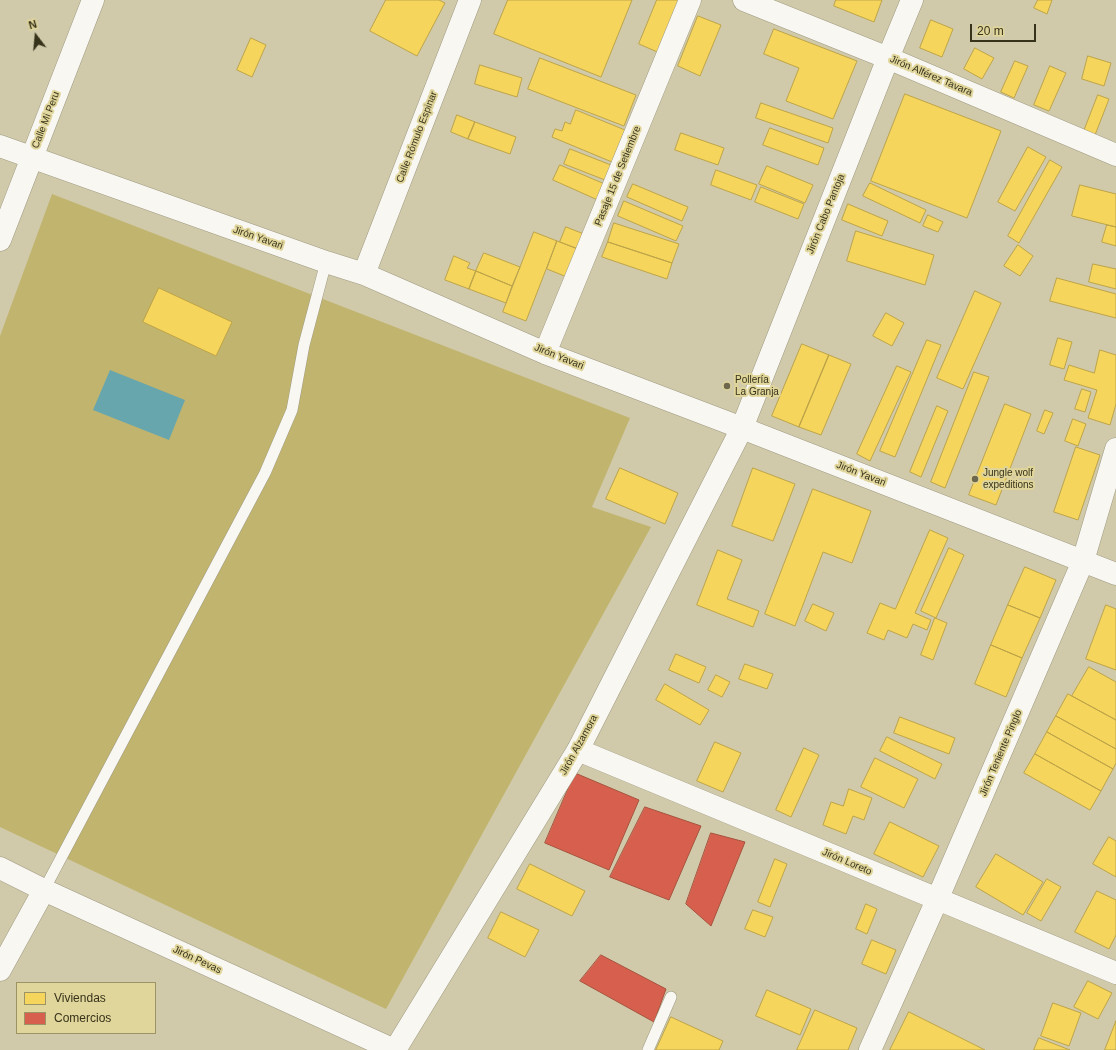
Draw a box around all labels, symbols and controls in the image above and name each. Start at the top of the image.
north arrow [16,16,56,56]
scale bar [972,16,1038,42]
text: N [27,18,38,31]
text: 20 m [977,24,1004,38]
street label: Jirón Alférez Tavara [888,53,974,99]
street label: Calle Mi Peru [30,90,62,150]
street label: Calle Rómulo Espinar [394,90,440,184]
street label: Pasaje 15 de Setiembre [592,124,644,228]
street label: Jirón Cabo Pantoja [805,172,847,256]
street label: Jirón Yavari [231,224,285,252]
street label: Jirón Yavari [533,342,585,372]
place label: Pollería La Granja [735,374,779,398]
marker: Pollería La Granja [722,381,732,391]
street label: Jirón Yavari [835,459,887,489]
place label: Jungle wolf expeditions [983,467,1034,490]
marker: Jungle wolf expeditions [970,474,980,484]
street label: Jirón Teniente Pinglo [977,708,1025,798]
street label: Jirón Alzamora [558,713,600,777]
street label: Jirón Loreto [820,846,874,878]
street label: Jirón Pevas [171,944,223,976]
legend [16,982,156,1034]
text: Viviendas [54,991,106,1005]
text: Comercios [54,1011,111,1025]

